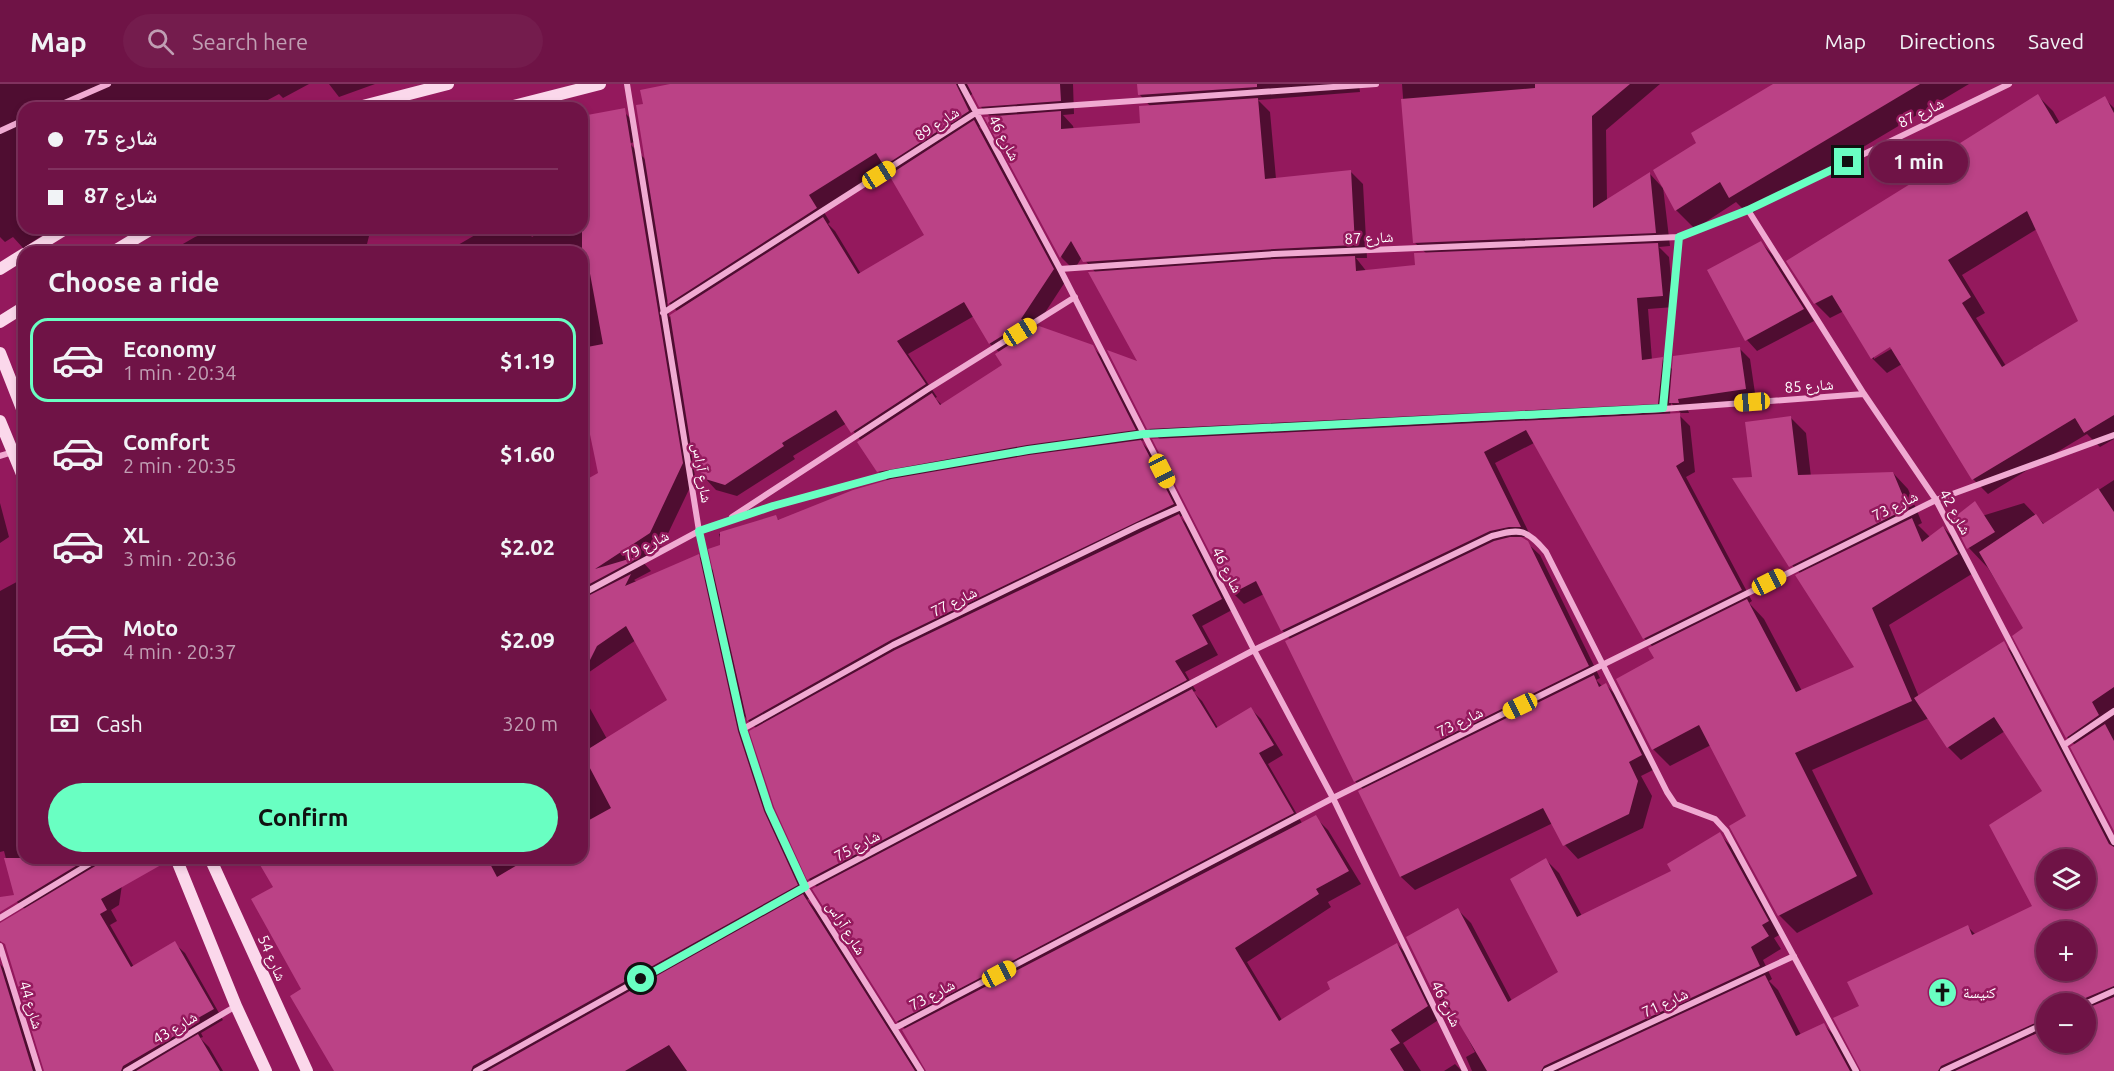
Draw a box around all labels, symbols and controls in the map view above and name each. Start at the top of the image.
search box [123,14,543,68]
icon: search [144,25,177,58]
text: Map [30,26,87,57]
text: Search here [192,29,308,54]
text: Map [1825,29,1866,53]
text: Directions [1899,29,1995,53]
text: Saved [2028,29,2084,53]
street label: شارع 87 [1895,94,1947,133]
street label: شارع 89 [912,103,963,146]
street label: شارع 46 [984,112,1023,164]
text: شارع 75 [84,124,157,149]
callout: 1 min [1869,141,1968,183]
route end [1834,148,1861,175]
text: 1 min [1893,150,1944,173]
car [859,158,899,192]
text: شارع 87 [84,182,157,207]
street label: شارع 87 [1344,228,1394,249]
text: Choose a ride [48,267,220,297]
car [1000,315,1040,349]
icon: car [51,333,105,387]
text: Economy [123,336,216,361]
text: $1.19 [500,348,555,373]
text: 1 min · 20:34 [123,361,237,384]
street label: شارع 85 [1784,375,1834,398]
car [1733,392,1771,412]
icon: car [51,426,105,480]
text: Comfort [123,429,210,454]
text: $1.60 [500,441,555,466]
street label: شارع آراس [687,442,716,504]
car [1146,451,1178,491]
text: 2 min · 20:35 [123,454,237,477]
street label: شارع 42 [1934,486,1975,538]
street label: شارع 73 [1869,487,1921,526]
icon: car [51,519,105,573]
text: XL [123,522,150,547]
street label: شارع 79 [620,527,672,566]
text: $2.02 [500,534,555,559]
street label: شارع 46 [1207,544,1246,596]
text: 3 min · 20:36 [123,547,237,570]
car [1749,566,1789,598]
street label: شارع 77 [928,583,980,622]
icon: car [51,612,105,666]
text: Moto [123,615,178,640]
text: $2.09 [500,627,555,652]
text: 4 min · 20:37 [123,640,237,663]
car [1500,690,1540,722]
street label: شارع 73 [1434,703,1486,742]
icon: cash [48,707,81,740]
text: Cash [96,711,143,736]
text: 320 m [502,712,558,735]
button: Confirm [48,783,558,852]
street label: شارع 75 [831,827,883,866]
map controls [2036,849,2096,1053]
button: layers [2036,849,2096,909]
street label: شارع آراس [822,898,870,959]
button: + [2036,921,2096,981]
street label: شارع 54 [253,932,290,985]
car [979,958,1019,990]
route start [627,965,654,992]
street label: شارع 73 [906,976,958,1015]
church icon: كنيسة [1926,977,1958,1009]
street label: شارع 46 [1426,978,1465,1030]
street label: شارع 44 [14,979,47,1031]
street label: شارع 71 [1639,984,1691,1022]
place label: كنيسة [1963,984,1996,1001]
button: − [2036,993,2096,1053]
street label: شارع 43 [149,1008,201,1049]

